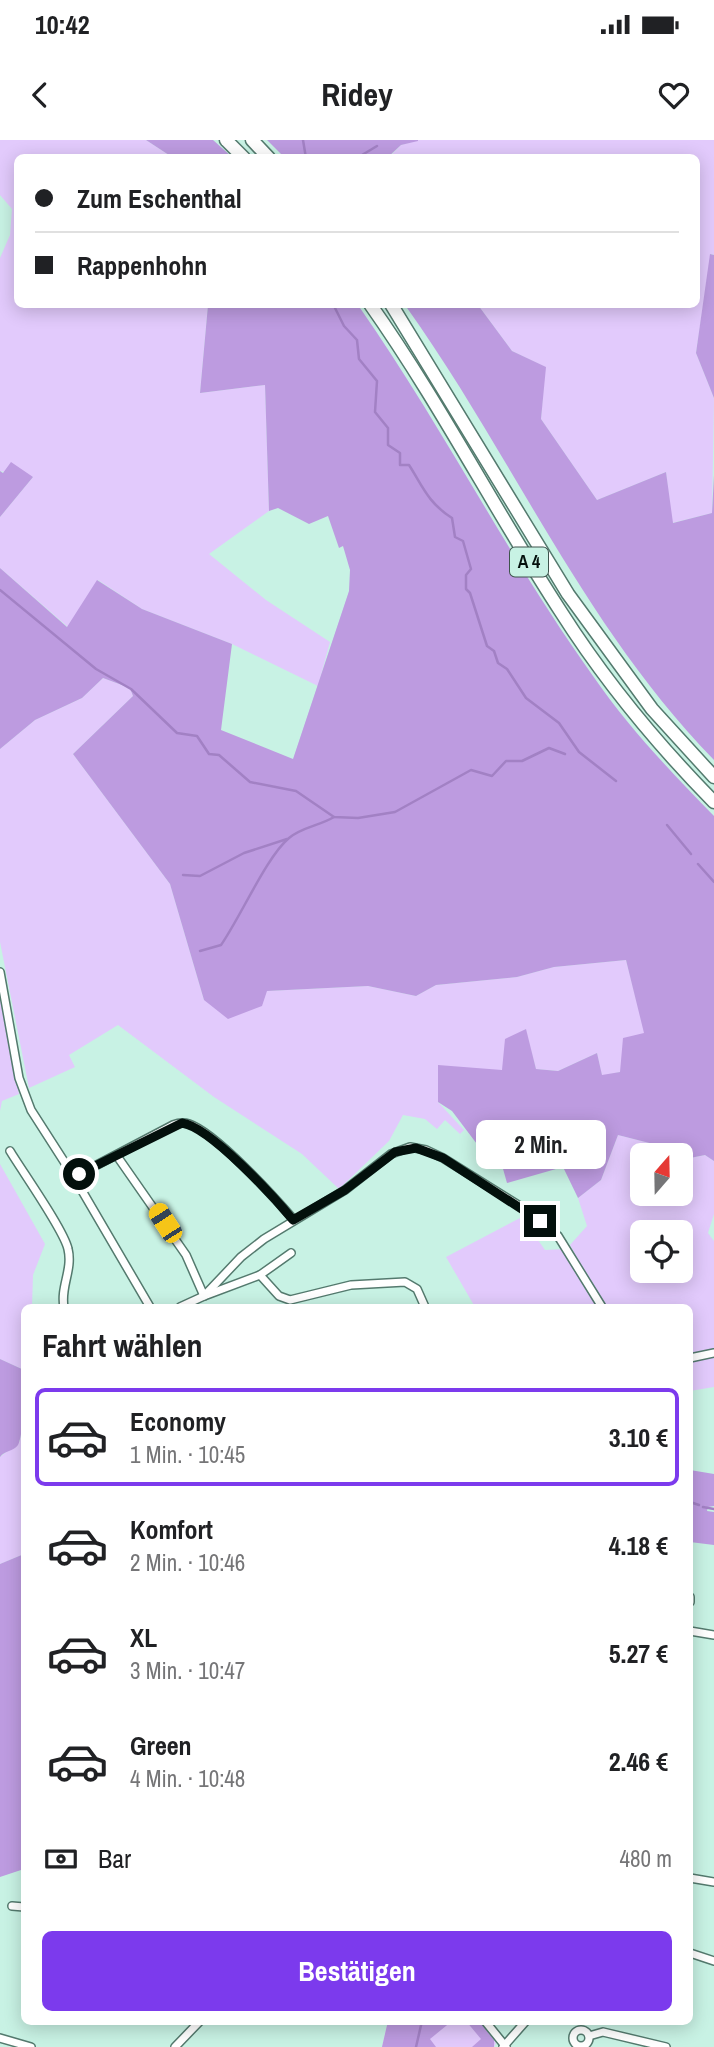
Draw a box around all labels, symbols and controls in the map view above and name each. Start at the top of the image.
text: 10:42 [35,7,90,42]
text: Ridey [321,73,393,116]
icon: back [21,76,59,114]
icon: heart [655,76,693,114]
text: Zum Eschenthal [77,181,242,216]
text: Rappenhohn [77,248,207,283]
road number: A 4 [510,548,548,576]
callout: 2 Min. [475,1119,605,1168]
text: 2 Min. [514,1129,568,1160]
north arrow [630,1143,693,1206]
map controls [630,1143,693,1283]
route start [63,1158,95,1190]
car [145,1200,186,1246]
route end [524,1205,556,1237]
button: locate [630,1220,693,1283]
text: Fahrt wählen [42,1324,203,1367]
text: Economy [130,1404,226,1439]
icon: car [46,1406,109,1469]
text: 3.10 € [609,1420,668,1455]
text: 1 Min. · 10:45 [130,1439,245,1470]
text: Komfort [130,1512,213,1547]
icon: car [46,1514,109,1577]
text: 4.18 € [609,1528,668,1563]
text: 2 Min. · 10:46 [130,1547,245,1578]
text: XL [130,1620,157,1655]
icon: car [46,1622,109,1685]
text: 5.27 € [609,1636,668,1671]
text: 3 Min. · 10:47 [130,1655,245,1686]
text: Green [130,1728,192,1763]
icon: car [46,1730,109,1793]
text: 2.46 € [609,1744,668,1779]
text: 4 Min. · 10:48 [130,1763,245,1794]
icon: cash [42,1840,80,1878]
text: Bar [98,1841,131,1876]
text: 480 m [620,1843,672,1874]
button: Bestätigen [42,1931,672,2011]

